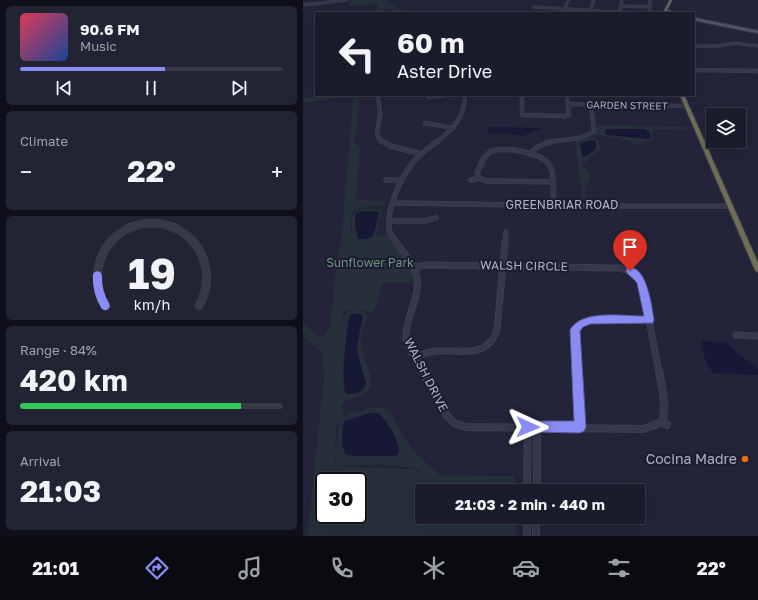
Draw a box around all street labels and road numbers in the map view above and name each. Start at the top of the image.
street label: GARDEN STREET [586,98,668,112]
street label: GREENBRIAR ROAD [506,197,618,212]
street label: WALSH CIRCLE [480,257,568,274]
street label: WALSH DRIVE [401,335,452,414]

